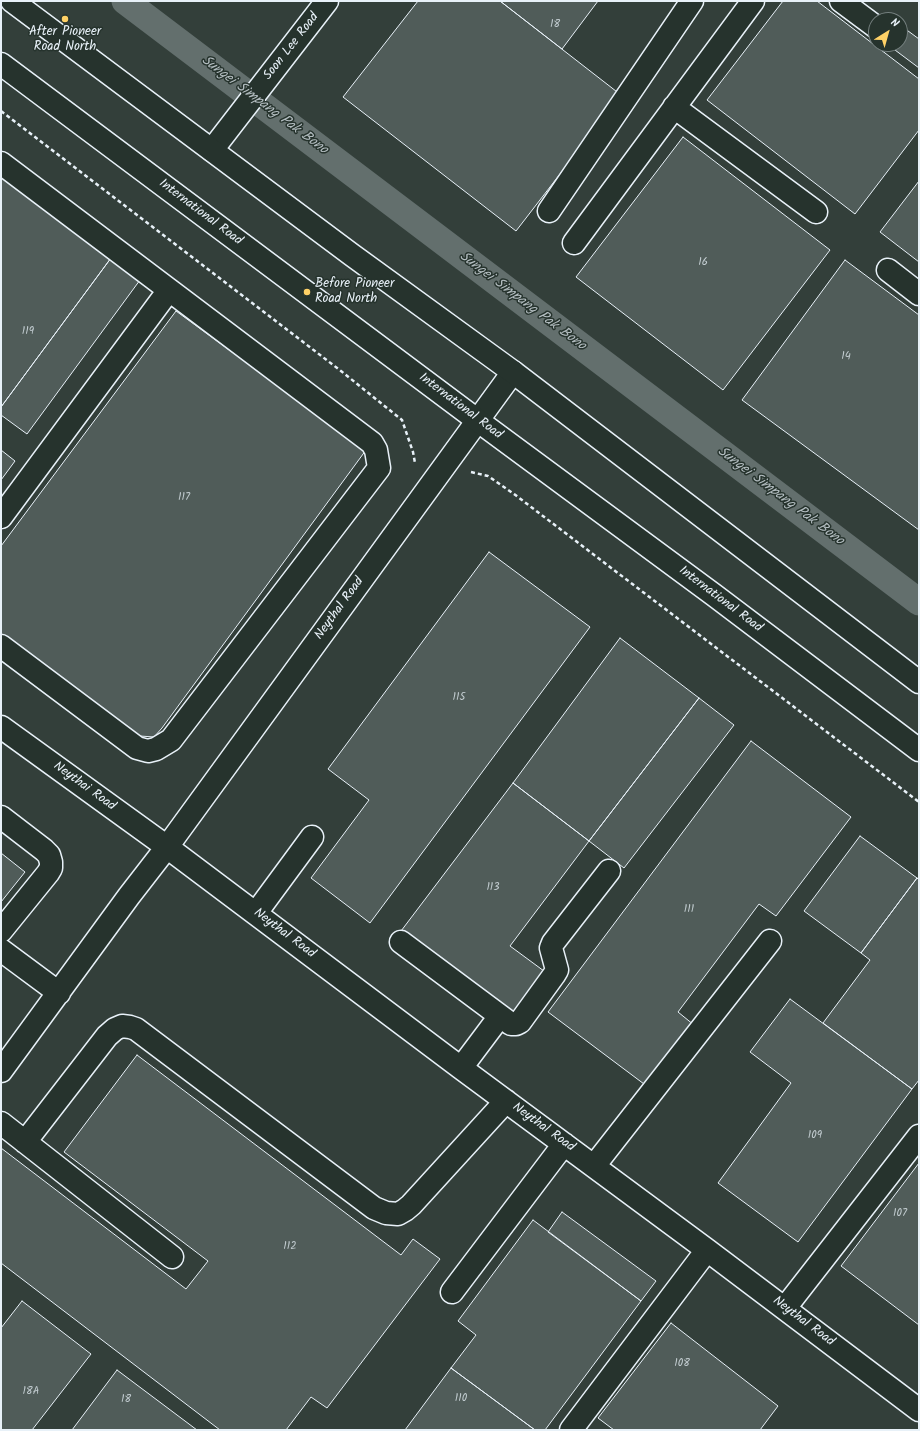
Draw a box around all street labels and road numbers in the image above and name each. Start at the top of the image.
street label: Soon Lee Road [261,10,323,84]
street label: International Road [155,176,245,250]
street label: International Road [415,370,505,444]
street label: International Road [675,563,765,637]
street label: Neythal Road [312,575,368,643]
street label: Neythai Road [50,759,118,815]
street label: Neythal Road [250,906,318,962]
street label: Neythal Road [509,1100,577,1156]
street label: Neythal Road [769,1294,837,1350]

